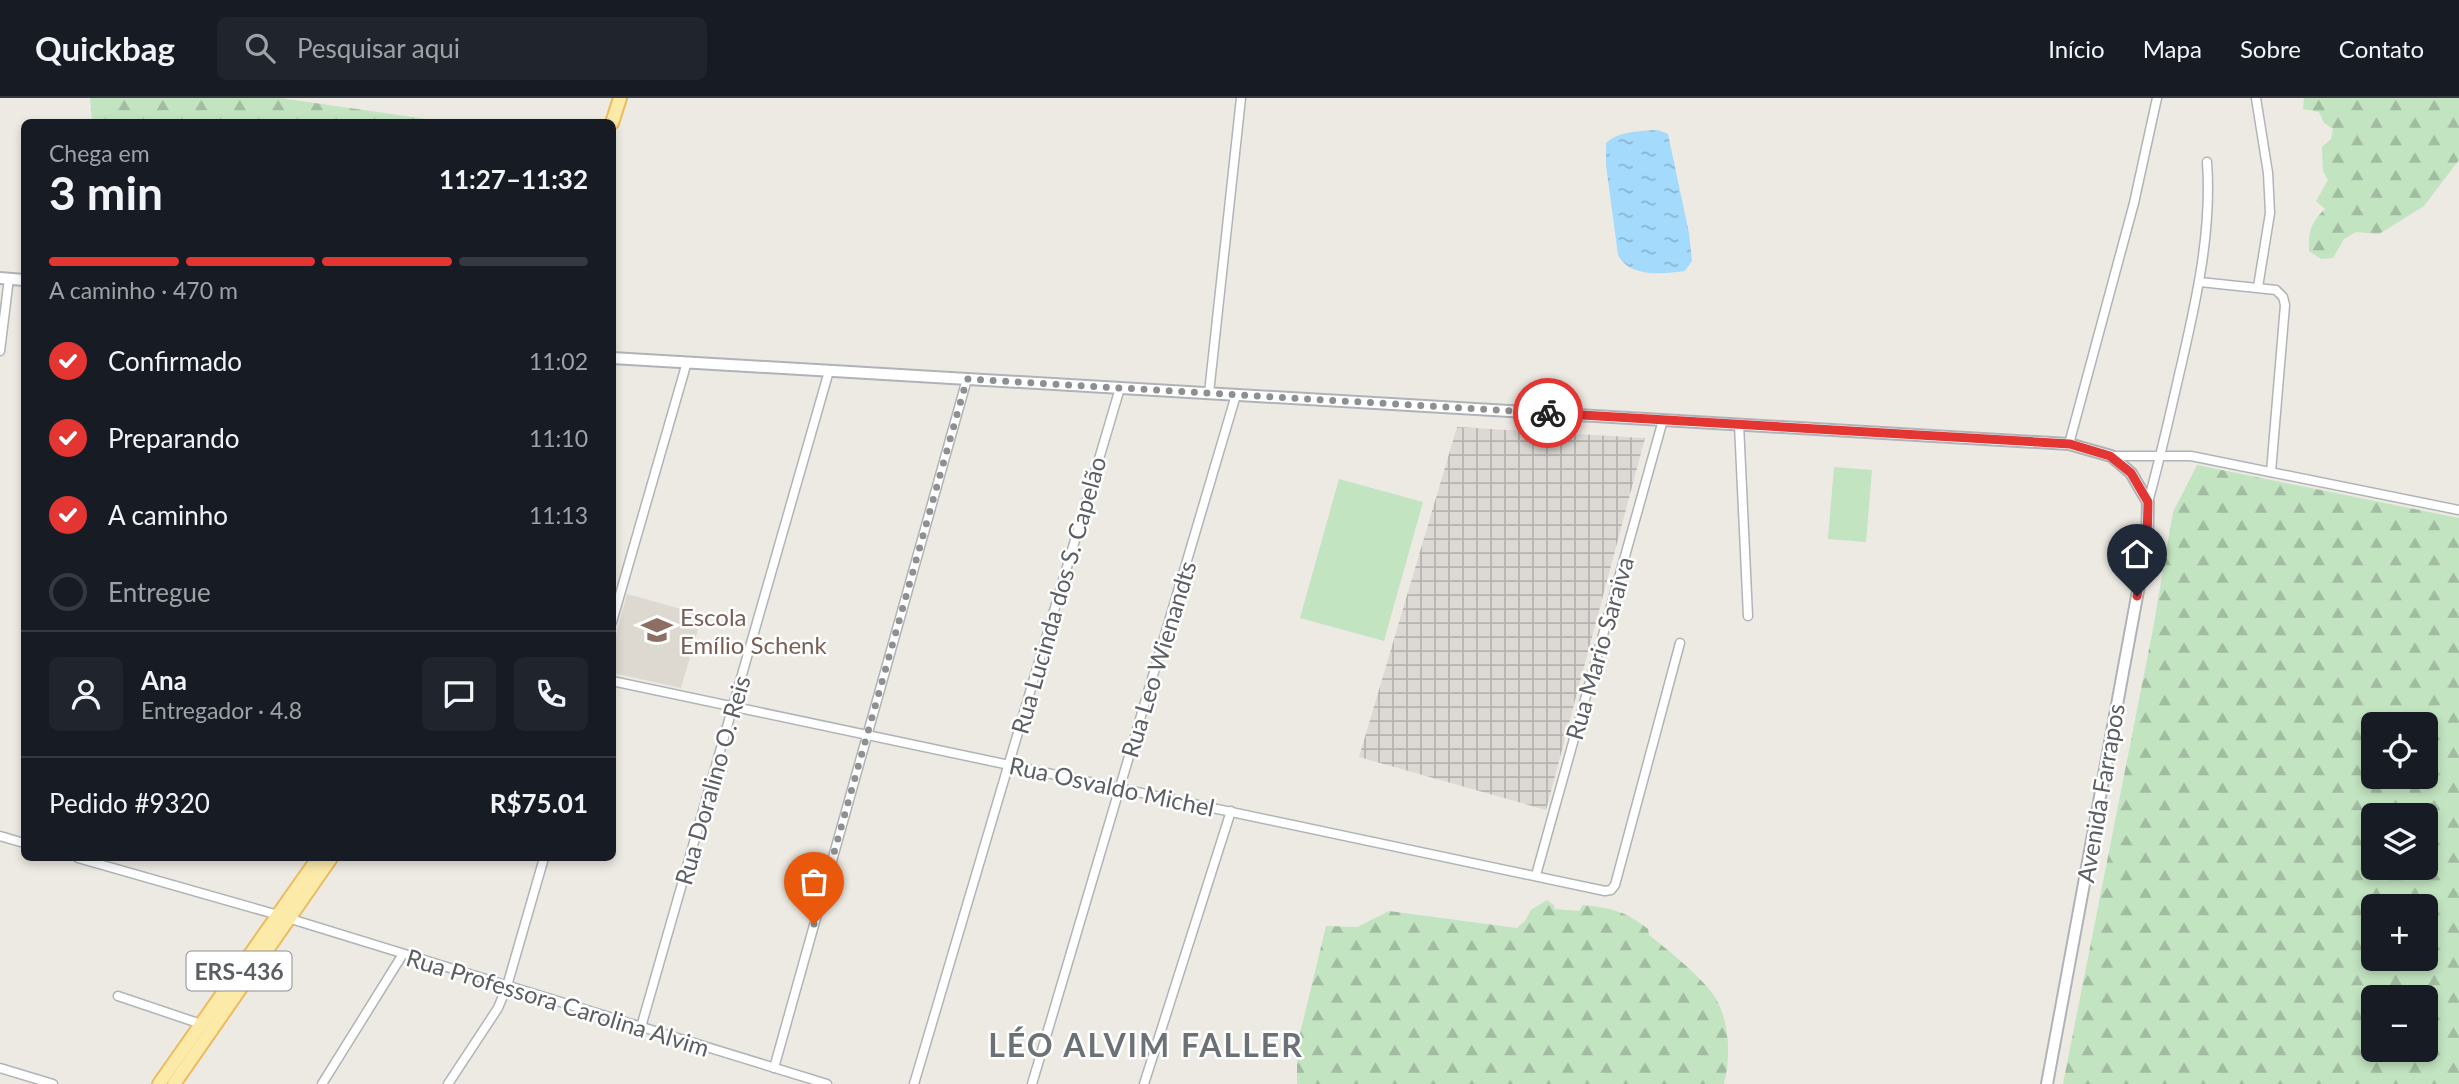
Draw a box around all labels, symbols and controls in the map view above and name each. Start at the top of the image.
search box [217,17,707,80]
text: Quickbag [35,28,175,68]
icon: search [241,29,279,67]
text: Pesquisar aqui [297,32,460,64]
text: Início [2048,34,2105,63]
text: Mapa [2143,34,2202,63]
text: Sobre [2240,34,2301,63]
text: Contato [2339,34,2424,63]
text: Chega em [49,139,150,167]
text: 11:27–11:32 [439,163,588,195]
text: 3 min [49,165,163,220]
text: A caminho · 470 m [49,276,238,304]
icon: check [49,342,87,380]
text: Confirmado [108,345,242,377]
text: 11:02 [529,347,588,375]
courier [1513,378,1583,448]
icon: bike [1529,394,1567,432]
icon: check [49,419,87,457]
text: Preparando [108,422,240,454]
text: 11:10 [529,424,588,452]
street label: Rua Lucinda dos S. Capelão [1005,453,1111,737]
icon: check [49,496,87,534]
text: A caminho [108,499,228,531]
text: 11:13 [529,501,588,529]
pin [2107,524,2167,596]
icon: home [2118,535,2156,573]
street label: Rua Mario Saraiva [1559,553,1639,743]
street label: Rua Leo Wienandts [1114,557,1202,761]
text: Entregue [108,576,211,608]
place label: Escola Emílio Schenk [680,602,827,659]
school or university icon: Escola Emílio Schenk [640,613,674,647]
button: person [49,657,123,731]
button: chat [422,657,496,731]
button: phone [514,657,588,731]
text: Ana [141,664,187,696]
street label: Rua Doralino O. Reis [668,672,756,888]
text: Entregador · 4.8 [141,696,302,724]
street label: Avenida Farrapos [2070,701,2130,885]
map controls [2361,712,2438,1062]
button: locate [2361,712,2438,789]
street label: Rua Osvaldo Michel [1007,750,1217,822]
text: Pedido #9320 [49,787,210,819]
text: R$75.01 [490,787,588,819]
button: layers [2361,803,2438,880]
pin [784,852,844,924]
icon: bag [795,863,833,901]
button: + [2361,894,2438,971]
street label: Rua Professora Carolina Alvim [403,942,713,1062]
road number: ERS-436 [187,951,292,990]
button: − [2361,985,2438,1062]
district label: LÉO ALVIM FALLER [988,1025,1304,1064]

